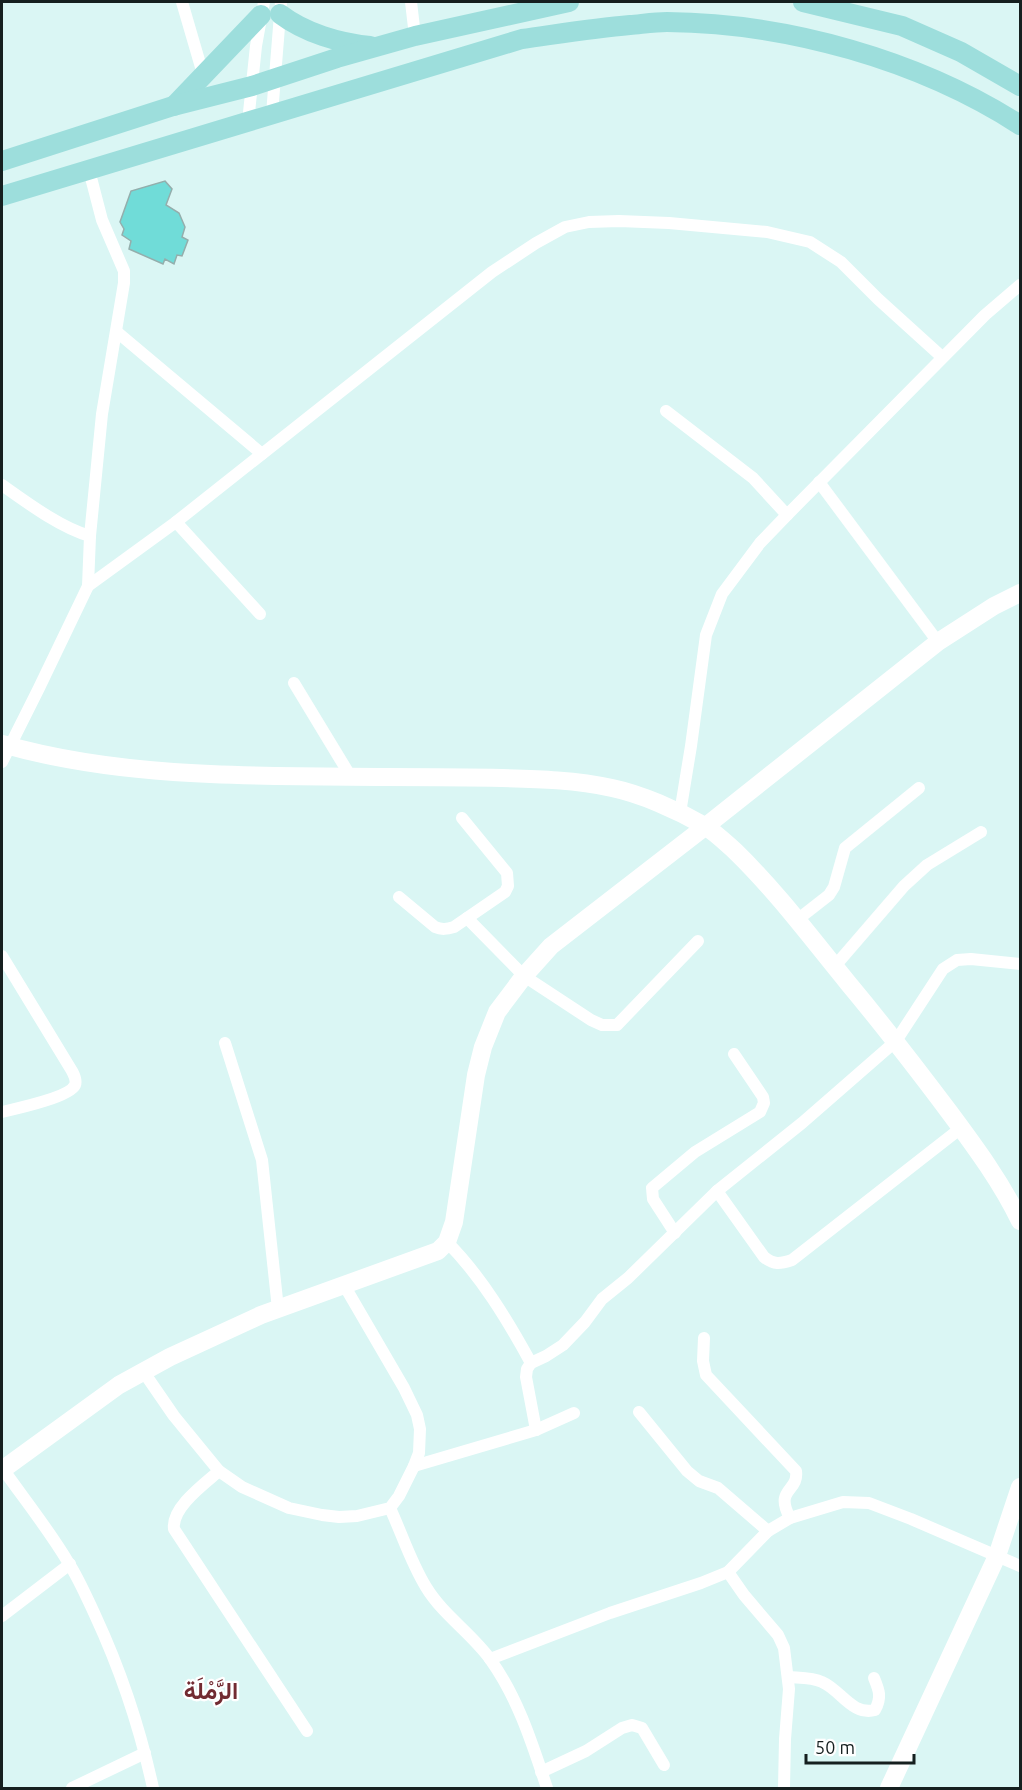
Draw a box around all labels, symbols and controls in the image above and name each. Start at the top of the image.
district label: الرَّمْلَة [184,1677,238,1706]
scale bar [806,1727,914,1765]
text: 50 m [815,1737,855,1757]

